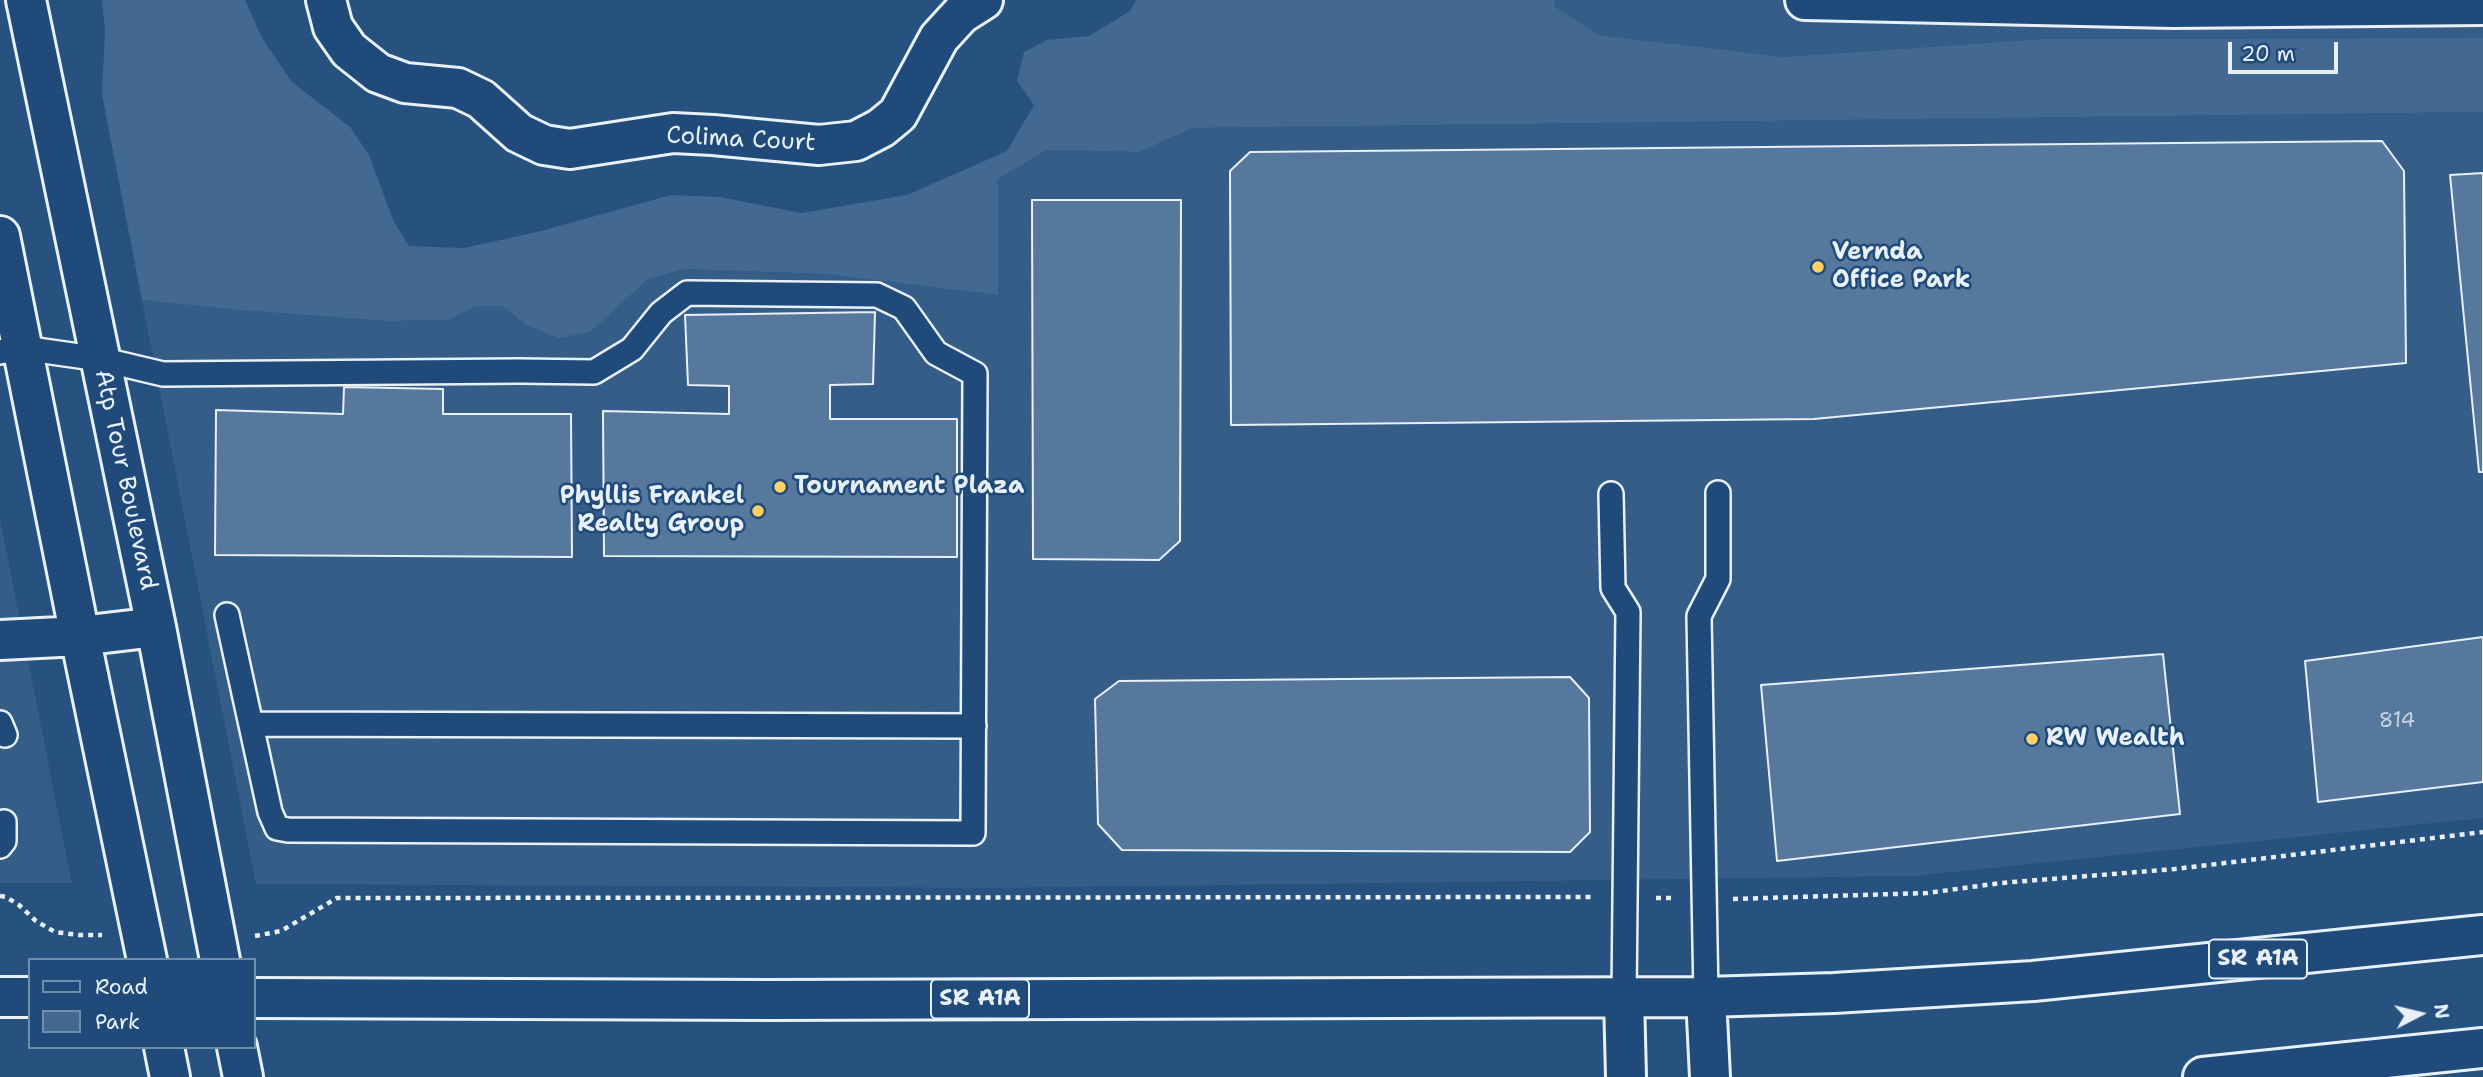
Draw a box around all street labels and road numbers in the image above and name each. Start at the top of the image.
street label: Colima Court [666,122,816,158]
street label: Atp Tour Boulevard [88,367,162,593]
road number: SR A1A [2209,940,2307,978]
road number: SR A1A [931,980,1029,1018]

